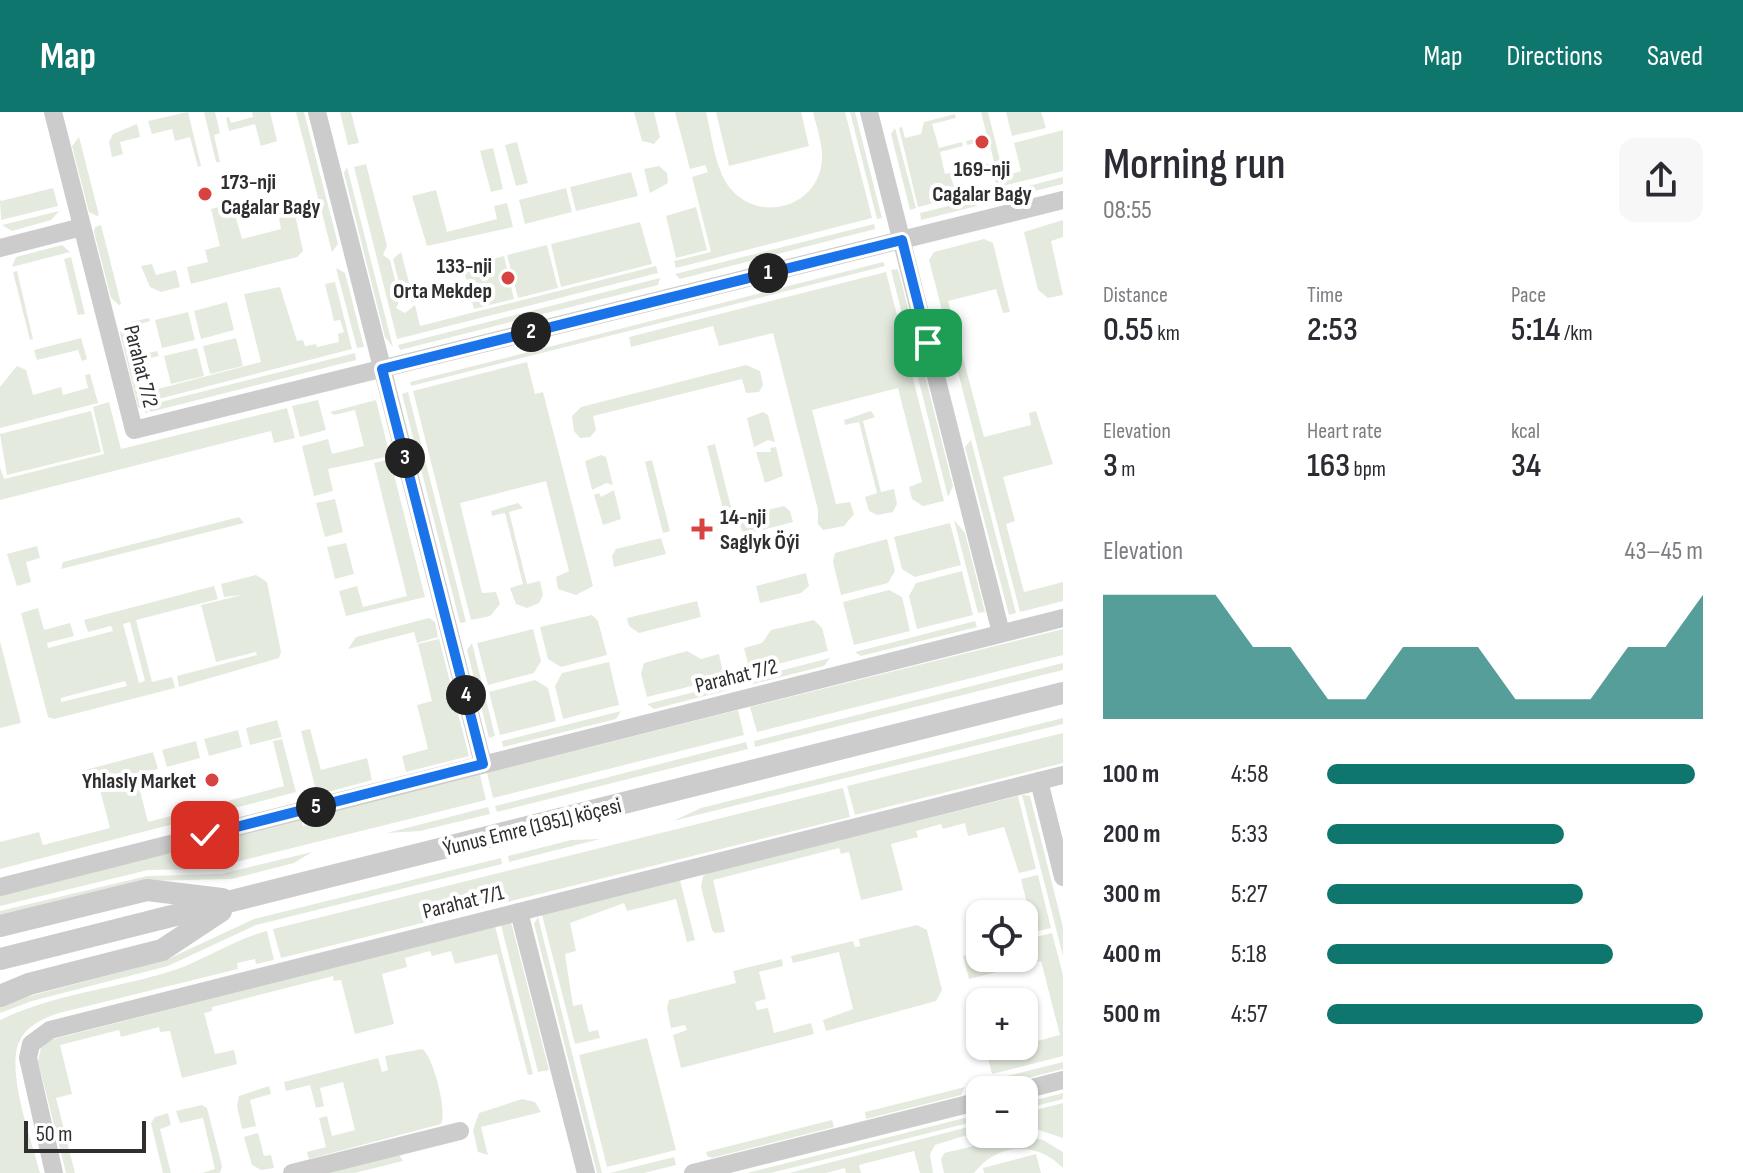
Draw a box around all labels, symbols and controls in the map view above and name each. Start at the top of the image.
text: Map [40,34,96,79]
text: Map [1424,40,1463,73]
text: Directions [1507,40,1603,73]
text: Saved [1647,40,1703,73]
marker: 169-nji Cagalar Bagy [973,133,991,151]
text: Morning run [1103,138,1286,191]
button: share [1619,138,1703,222]
place label: 169-nji Cagalar Bagy [932,156,1032,208]
place label: 173-nji Cagalar Bagy [221,169,320,221]
marker: 173-nji Cagalar Bagy [196,185,214,203]
text: 08:55 [1103,195,1152,226]
place label: 133-nji Orta Mekdep [393,253,492,305]
pin: 1 [748,253,788,293]
text: 1 [764,259,772,286]
marker: 133-nji Orta Mekdep [499,269,517,287]
text: Distance [1103,282,1168,309]
text: Time [1307,282,1343,309]
text: Pace [1511,282,1546,309]
pin [894,309,962,377]
text: 0.55 [1103,309,1154,350]
text: 2:53 [1307,309,1358,350]
text: 5:14 [1511,309,1561,350]
pin: 2 [511,312,551,352]
text: 2 [526,318,536,345]
text: km [1154,320,1180,347]
text: /km [1561,320,1593,347]
icon: arrive [906,321,950,365]
street label: Parahat 7/2 [117,322,164,410]
text: Elevation [1103,418,1171,445]
text: Heart rate [1307,418,1382,445]
text: kcal [1511,418,1540,445]
pin: 3 [385,438,425,478]
text: 3 [400,444,410,471]
text: 3 [1103,445,1118,486]
text: 163 [1307,445,1350,486]
text: 34 [1511,445,1541,486]
text: m [1118,456,1135,483]
text: bpm [1350,456,1386,483]
place label: 14-nji Saglyk Öýi [720,504,800,556]
marker: 14-nji Saglyk Öýi [691,518,713,540]
text: Elevation [1103,536,1183,567]
text: 43–45 m [1624,536,1703,567]
street label: Parahat 7/2 [692,653,780,700]
pin: 4 [446,675,486,715]
text: 4 [461,681,471,708]
text: 100 m [1103,759,1159,790]
text: 4:58 [1231,759,1269,790]
place label: Yhlasly Market [82,768,196,795]
marker: Yhlasly Market [203,771,221,789]
pin: 5 [296,787,336,827]
street label: Ýunus Emre (1951) köçesi [440,792,624,863]
text: 5 [311,793,321,820]
pin [171,801,239,869]
icon: check [183,813,227,857]
text: 200 m [1103,819,1160,850]
text: 5:33 [1231,819,1268,850]
street label: Parahat 7/1 [420,879,507,926]
text: 300 m [1103,879,1161,910]
text: 5:27 [1231,879,1267,910]
map controls [966,900,1038,1148]
button: locate [966,900,1038,972]
text: 400 m [1103,939,1161,970]
text: 5:18 [1231,939,1267,970]
button: + [966,988,1038,1060]
text: 500 m [1103,999,1160,1030]
text: 4:57 [1231,999,1268,1030]
button: − [966,1076,1038,1148]
scale bar [24,1117,146,1153]
text: 50 m [36,1121,72,1148]

